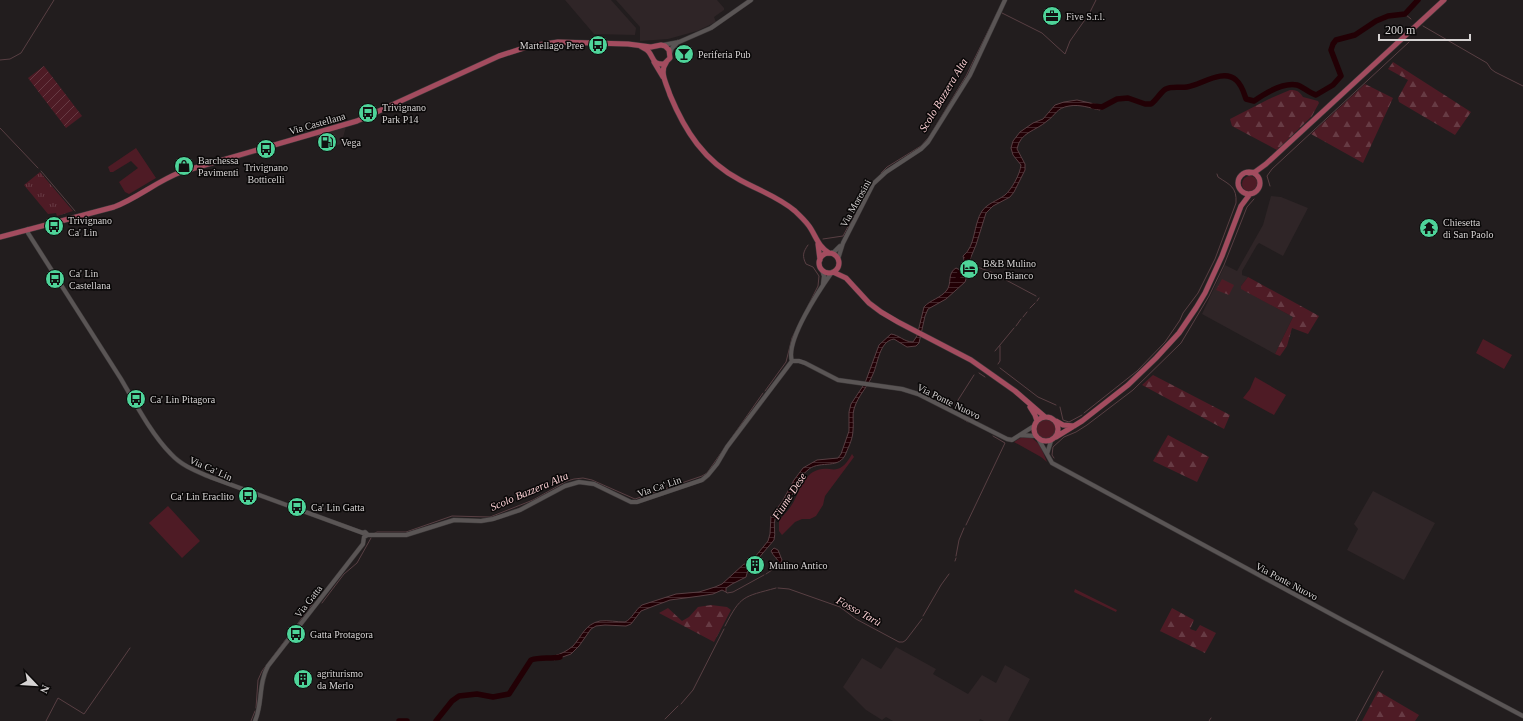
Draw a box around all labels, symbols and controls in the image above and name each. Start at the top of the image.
office icon: Five S.r.l. [1041,5,1063,27]
place label: Five S.r.l. [1066,11,1105,22]
scale bar [1379,16,1470,42]
text: 200 m [1385,23,1416,37]
bus stop icon: Martellago Pree [587,34,609,56]
place label: Martellago Pree [520,40,585,51]
bar icon: Periferia Pub [673,43,695,65]
place label: Periferia Pub [698,49,751,60]
water label: Scolo Bazzera Alta [916,56,970,134]
bus stop icon: Trivignano Park P14 [357,102,379,124]
place label: Trivignano Park P14 [382,102,426,125]
street label: Via Castellana [288,110,347,137]
fuel station icon: Vega [316,131,338,153]
place label: Vega [341,137,362,148]
bus stop icon: Trivignano Botticelli [255,138,277,160]
shop icon: Barchessa Pavimenti [173,155,195,177]
place label: Barchessa Pavimenti [198,155,239,178]
place label: Trivignano Botticelli [244,162,288,185]
street label: Via Morosini [838,177,873,229]
bus stop icon: Trivignano Ca' Lin [43,215,65,237]
place label: Trivignano Ca' Lin [68,215,112,238]
temple icon: Chiesetta di San Paolo [1418,217,1440,239]
place label: Chiesetta di San Paolo [1443,217,1494,240]
hotel icon: B&B Mulino Orso Bianco [958,258,980,280]
place label: B&B Mulino Orso Bianco [983,258,1036,281]
bus stop icon: Ca' Lin Castellana [44,268,66,290]
place label: Ca' Lin Castellana [69,268,111,291]
street label: Via Ponte Nuovo [915,381,982,421]
bus stop icon: Ca' Lin Pitagora [125,388,147,410]
place label: Ca' Lin Pitagora [150,394,216,405]
street label: Via Ca' Lin [188,454,234,483]
water label: Scolo Bazzera Alta [488,469,570,513]
water label: Fiume Dese [769,470,808,522]
street label: Via Ca' Lin [636,474,683,499]
bus stop icon: Ca' Lin Eraclito [237,485,259,507]
place label: Ca' Lin Eraclito [171,491,234,502]
bus stop icon: Ca' Lin Gatta [286,496,308,518]
place label: Ca' Lin Gatta [311,502,365,513]
building icon: Mulino Antico [744,554,766,576]
place label: Mulino Antico [769,560,828,571]
street label: Via Ponte Nuovo [1254,560,1320,602]
street label: Via Gatta [292,583,325,620]
water label: Fosso Tarù [834,593,884,628]
bus stop icon: Gatta Protagora [285,623,307,645]
place label: Gatta Protagora [310,629,374,640]
north arrow [16,665,56,705]
building icon: agriturismo da Merlo [292,668,314,690]
place label: agriturismo da Merlo [317,668,363,691]
text: N [38,683,52,695]

